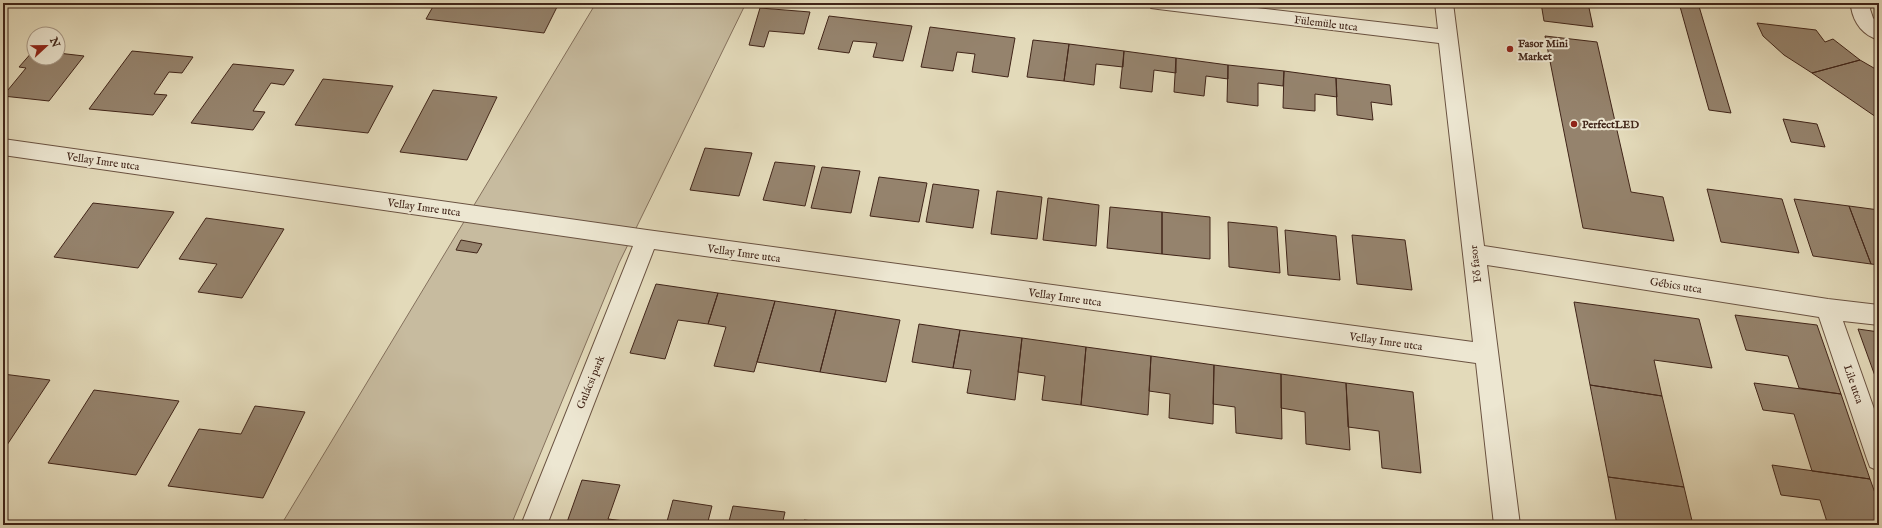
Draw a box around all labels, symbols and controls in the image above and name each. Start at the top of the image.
street label: Fülemüle utca [1293,13,1359,35]
north arrow [26,26,66,66]
text: N [46,35,63,50]
place label: Fasor Mini Market [1518,37,1568,64]
marker: Fasor Mini Market [1505,44,1515,54]
place label: PerfectLED [1582,118,1639,132]
marker: PerfectLED [1569,119,1579,129]
street label: Vellay Imre utca [64,150,141,174]
street label: Vellay Imre utca [385,196,462,220]
street label: Vellay Imre utca [705,242,782,266]
street label: Fő fasor [1467,244,1485,283]
street label: Gébics utca [1649,275,1703,297]
street label: Vellay Imre utca [1026,286,1103,310]
street label: Vellay Imre utca [1347,330,1424,354]
street label: Gulácsi park [574,353,608,411]
street label: Lile utca [1840,363,1866,406]

